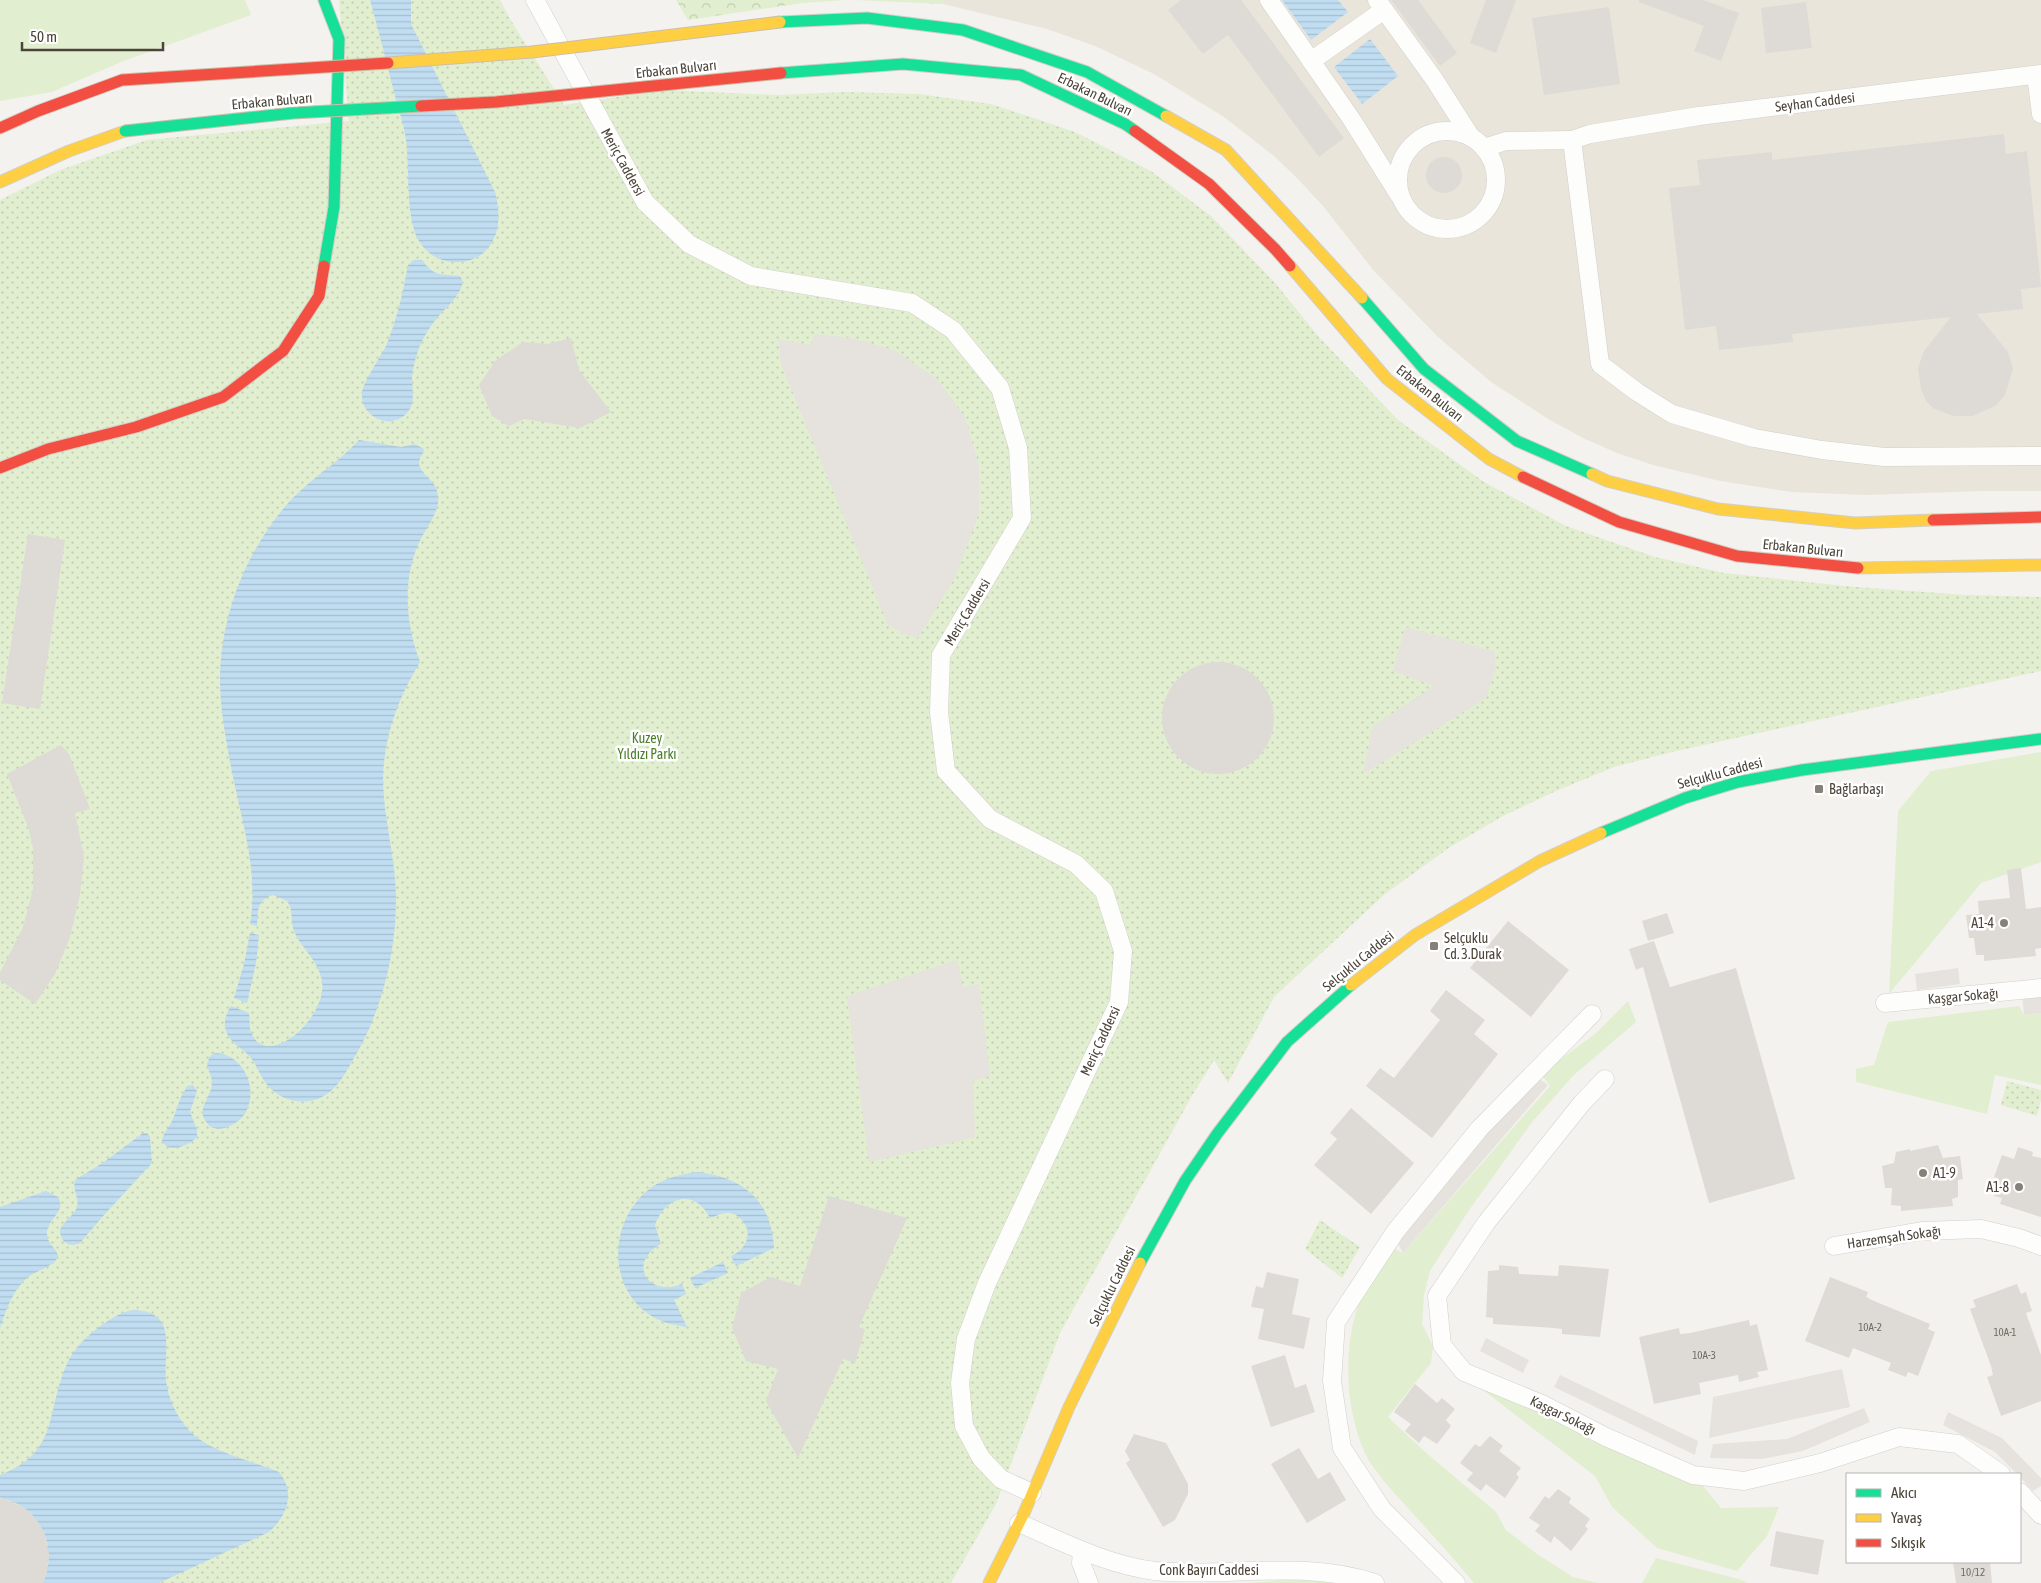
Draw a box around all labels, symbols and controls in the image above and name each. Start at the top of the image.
scale bar [22,20,164,52]
text: 50 m [30,28,57,45]
street label: Erbakan Bulvarı [635,57,717,81]
street label: Erbakan Bulvarı [1055,69,1135,119]
street label: Erbakan Bulvarı [231,89,313,113]
street label: Seyhan Caddesi [1774,89,1856,115]
street label: Meriç Caddersi [598,125,648,199]
street label: Erbakan Bulvarı [1393,361,1467,425]
street label: Erbakan Bulvarı [1762,536,1844,560]
street label: Meriç Caddersi [941,576,993,648]
park label: Kuzey Yıldızı Parkı [618,730,676,762]
street label: Selçuklu Caddesi [1676,754,1764,792]
place label: Bağlarbaşı [1829,781,1884,797]
marker: Bağlarbaşı [1813,783,1825,795]
place label: A1-4 [1971,915,1994,931]
marker: A1-4 [1998,917,2010,929]
street label: Selçuklu Caddesi [1319,927,1397,995]
place label: Selçuklu Cd. 3.Durak [1444,930,1502,962]
marker: Selçuklu Cd. 3.Durak [1428,940,1440,952]
street label: Kaşgar Sokağı [1927,985,1999,1007]
street label: Meriç Caddersi [1077,1004,1123,1078]
place label: A1-9 [1933,1165,1956,1181]
marker: A1-9 [1917,1167,1929,1179]
place label: A1-8 [1986,1179,2009,1195]
marker: A1-8 [2013,1181,2025,1193]
street label: Harzemşah Sokağı [1846,1222,1942,1252]
street label: Selçuklu Caddesi [1086,1243,1138,1329]
house number: 10A-2 [1858,1321,1882,1333]
house number: 10A-1 [1993,1326,2017,1338]
house number: 10A-3 [1692,1349,1716,1361]
street label: Kaşgar Sokağı [1528,1392,1598,1438]
legend [1846,1473,2021,1563]
text: Akıcı [1891,1484,1917,1501]
text: Yavaş [1891,1509,1922,1526]
text: Sıkışık [1891,1534,1926,1551]
street label: Conk Bayırı Caddesi [1159,1562,1259,1578]
house number: 10/12 [1961,1566,1985,1578]

